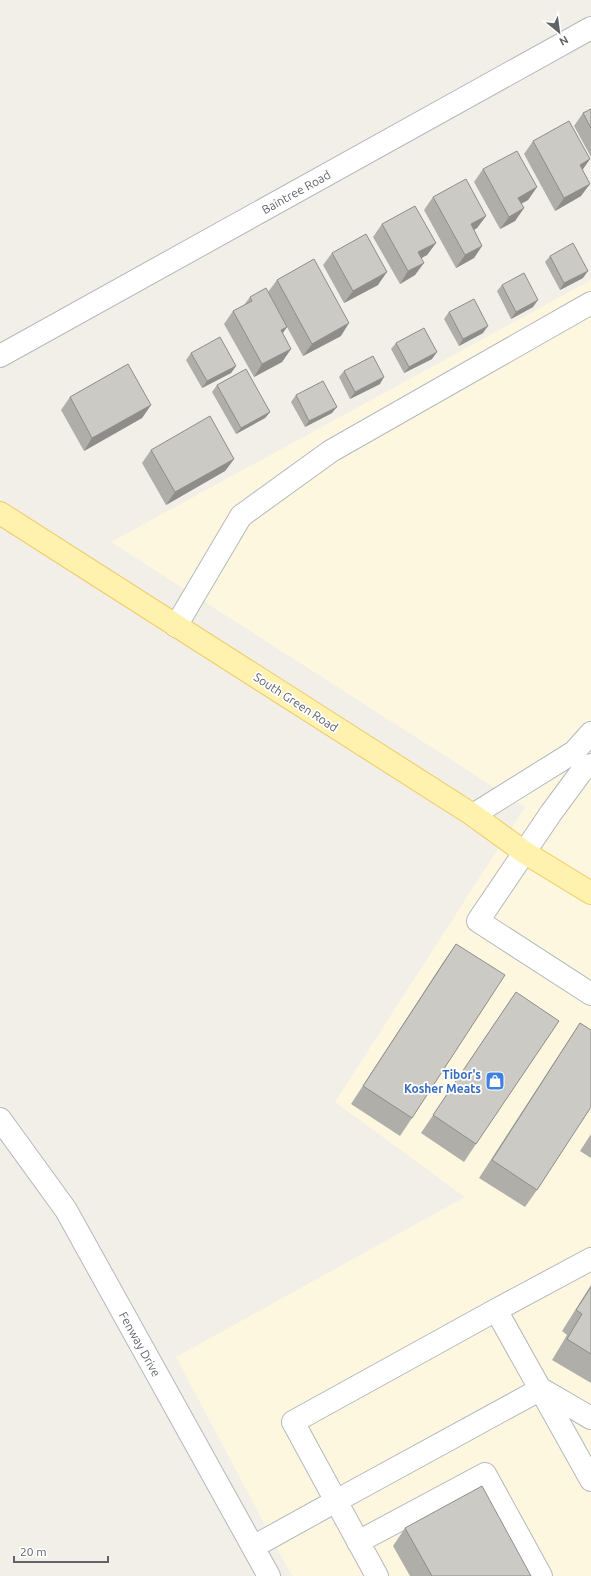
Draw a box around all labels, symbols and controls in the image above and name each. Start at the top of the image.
north arrow [539,12,579,52]
text: N [557,34,570,48]
street label: Baintree Road [259,168,333,216]
street label: South Green Road [252,670,340,734]
place label: Tibor's Kosher Meats [404,1068,481,1095]
shop icon: Tibor's Kosher Meats [484,1070,506,1092]
street label: Fenway Drive [117,1309,163,1379]
scale bar [14,1538,108,1564]
text: 20 m [20,1545,47,1558]

